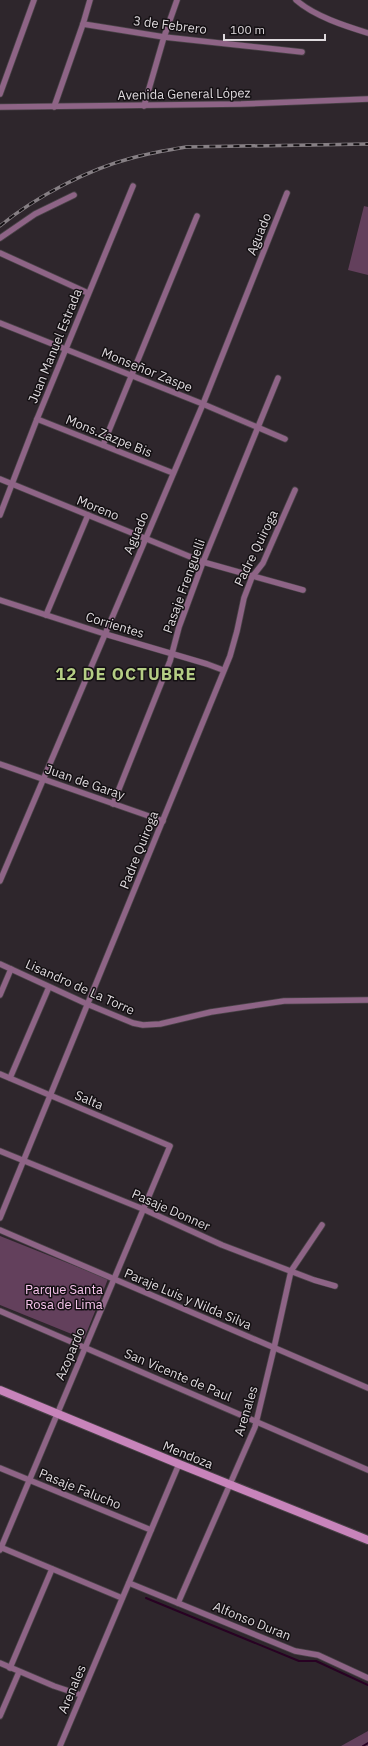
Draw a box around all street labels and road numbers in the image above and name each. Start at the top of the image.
street label: 3 de Febrero [132,12,208,38]
street label: Avenida General López [117,84,251,104]
street label: Aguado [243,210,275,258]
street label: Juan Manuel Estrada [24,286,86,406]
street label: Monseñor Zaspe [99,344,195,396]
street label: Mons.Zazpe Bis [63,411,155,461]
street label: Moreno [74,492,122,524]
street label: Padre Quiroga [230,507,282,589]
street label: Aguado [120,509,152,557]
street label: Pasaje Frenguelli [159,536,209,636]
street label: Corrientes [84,608,146,642]
street label: Juan de Garay [43,760,128,804]
street label: Padre Quiroga [116,808,162,892]
street label: Lisandro de La Torre [23,955,137,1019]
street label: Salta [72,1086,106,1114]
street label: Pasaje Donner [129,1185,213,1235]
street label: Paraje Luis y Nilda Silva [122,1264,254,1334]
street label: Azopardo [51,1325,89,1383]
street label: San Vicente de Paul [122,1345,235,1406]
street label: Arenales [230,1384,262,1438]
street label: Mendoza [160,1437,216,1473]
street label: Pasaje Falucho [36,1465,124,1513]
street label: Alfonso Duran [211,1598,293,1644]
street label: Arenales [54,1662,90,1716]

